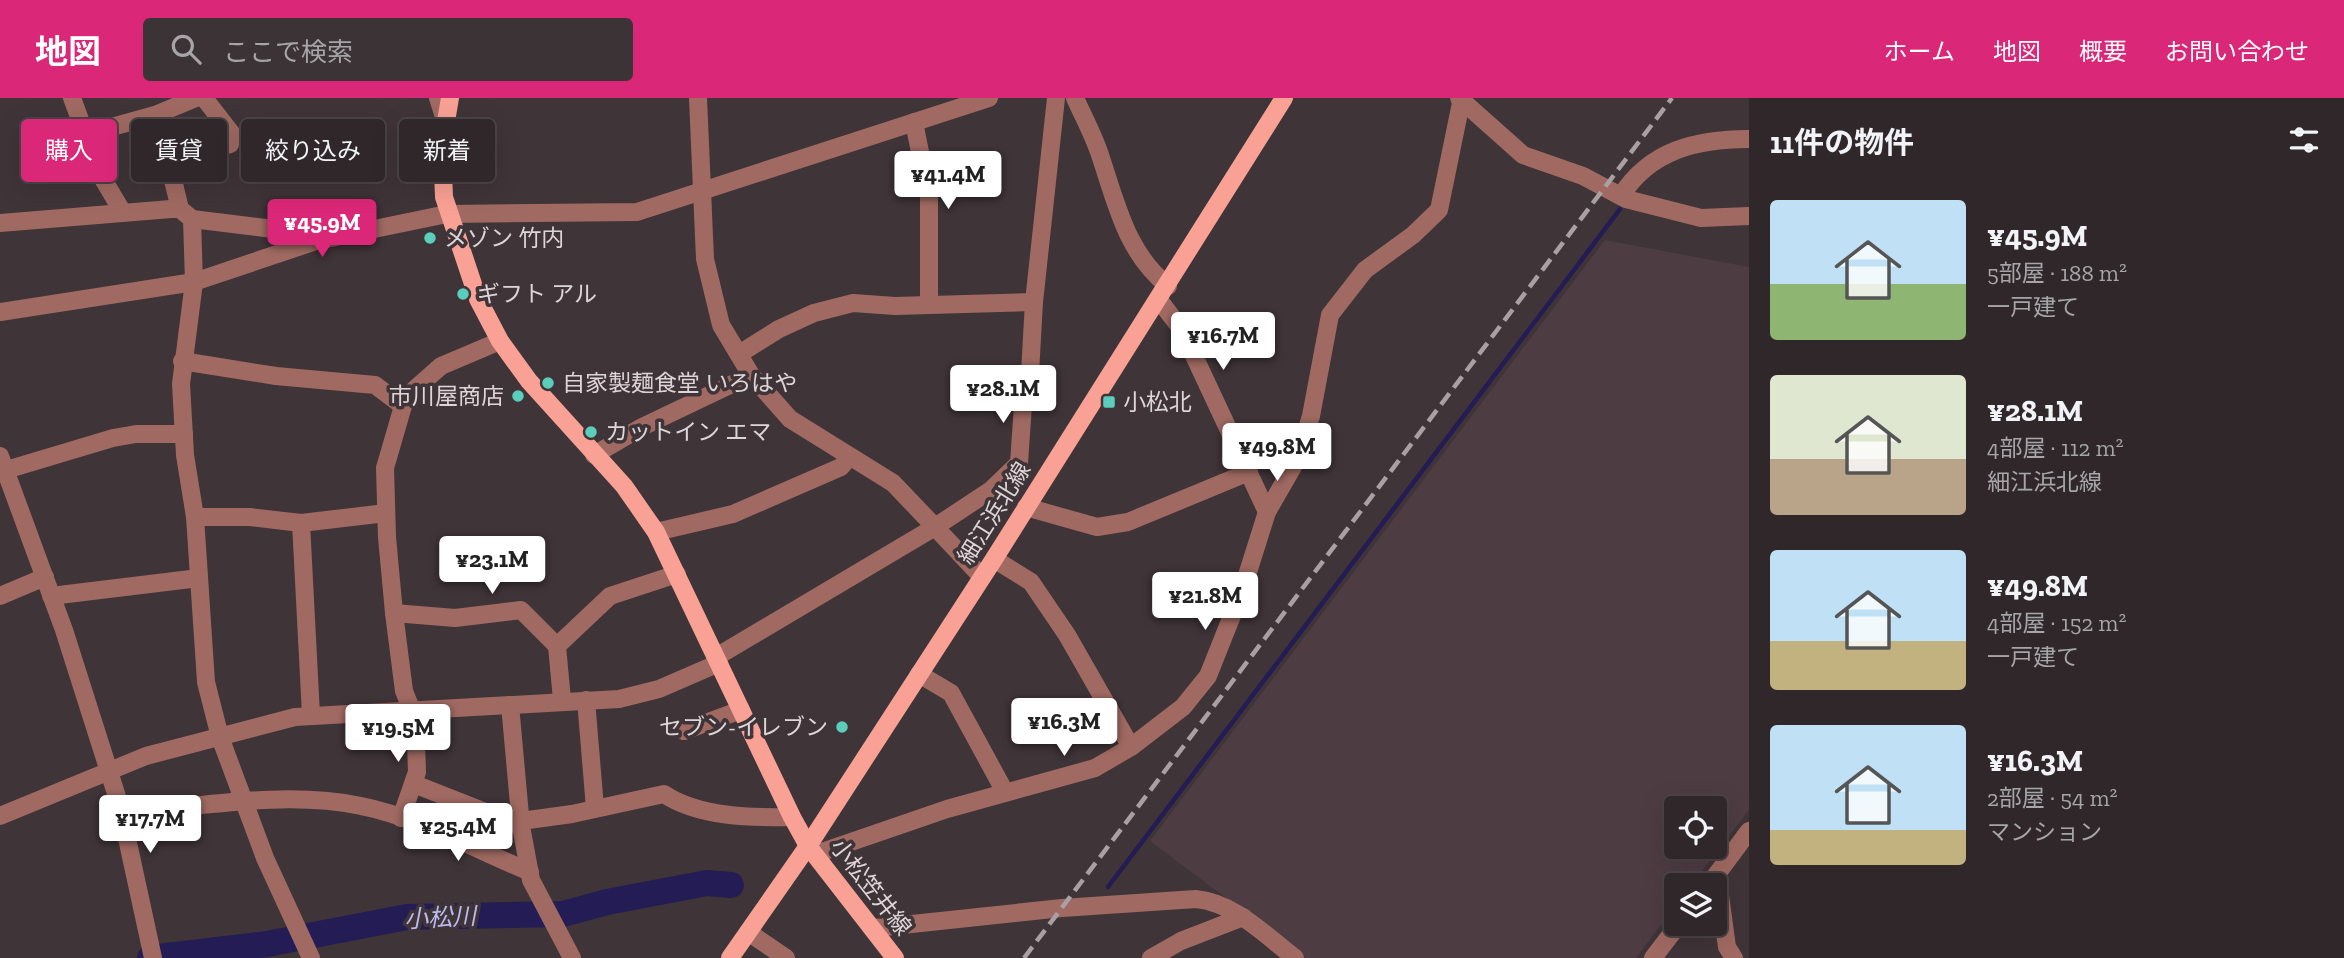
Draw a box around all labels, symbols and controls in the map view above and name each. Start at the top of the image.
search box [143,18,633,81]
icon: search [167,30,205,68]
text: 地図 [35,32,101,71]
text: ここで検索 [223,36,353,68]
text: ホーム [1884,37,1955,66]
text: 地図 [1993,37,2041,66]
text: 概要 [2079,37,2127,66]
text: お問い合わせ [2165,37,2309,66]
chip: 購入 [21,119,117,182]
chip: 賃貸 [131,119,227,182]
chip: 絞り込み [241,119,385,182]
chip: 新着 [399,119,495,182]
icon: filters [2285,121,2323,159]
text: 11件の物件 [1770,125,1914,161]
pin: ¥41.4M [891,152,1005,211]
text: ¥41.4M [910,160,986,188]
pin: ¥45.9M [265,200,379,259]
text: ¥45.9M [283,208,361,236]
text: ¥45.9M [1987,218,2088,254]
place label: メゾン 竹内 [444,224,564,252]
icon: home [1826,228,1910,312]
marker: メゾン 竹内 [422,230,438,246]
text: 5部屋 · 188 m² [1987,259,2127,287]
place label: ギフト アル [477,280,597,308]
marker: ギフト アル [455,286,471,302]
text: 一戸建て [1987,293,2079,321]
pin: ¥16.7M [1166,313,1280,372]
text: ¥16.7M [1187,321,1259,349]
pin: ¥28.1M [946,366,1060,425]
place label: 自家製麺食堂 いろはや [562,369,797,397]
text: ¥28.1M [966,374,1040,402]
marker: 自家製麺食堂 いろはや [540,375,556,391]
place label: 市川屋商店 [389,382,504,410]
marker: 市川屋商店 [510,388,526,404]
place label: 小松北 [1123,388,1192,416]
text: ¥28.1M [1987,393,2083,429]
marker: 小松北 [1101,394,1117,410]
icon: home [1826,403,1910,487]
place label: カットイン エマ [605,418,771,446]
marker: カットイン エマ [583,424,599,440]
pin: ¥49.8M [1220,424,1334,483]
text: ¥49.8M [1238,432,1316,460]
text: 4部屋 · 112 m² [1987,434,2123,462]
street label: 細江浜北線 [952,457,1036,569]
text: 細江浜北線 [1987,468,2102,496]
pin: ¥23.1M [435,536,549,596]
text: ¥23.1M [455,545,529,573]
text: ¥49.8M [1987,568,2088,604]
pin: ¥21.8M [1148,573,1262,632]
icon: home [1826,578,1910,662]
text: ¥21.8M [1168,581,1242,609]
text: 4部屋 · 152 m² [1987,609,2126,637]
text: 一戸建て [1987,643,2079,671]
pin: ¥16.3M [1007,698,1121,758]
pin: ¥19.5M [341,704,455,764]
text: ¥16.3M [1027,707,1101,735]
text: ¥19.5M [361,713,435,741]
place label: セブン-イレブン [659,713,828,741]
marker: セブン-イレブン [834,719,850,735]
text: ¥16.3M [1987,743,2083,779]
icon: home [1826,753,1910,837]
text: 2部屋 · 54 m² [1987,784,2118,812]
pin: ¥17.7M [93,796,207,855]
map controls [1664,796,1727,936]
button: locate [1664,796,1727,859]
text: ¥17.7M [115,804,185,832]
pin: ¥25.4M [401,804,515,863]
text: ¥25.4M [419,812,497,840]
text: マンション [1987,818,2102,846]
street label: 小松笠井線 [825,833,917,941]
button: layers [1664,873,1727,936]
water label: 小松川 [403,901,480,934]

